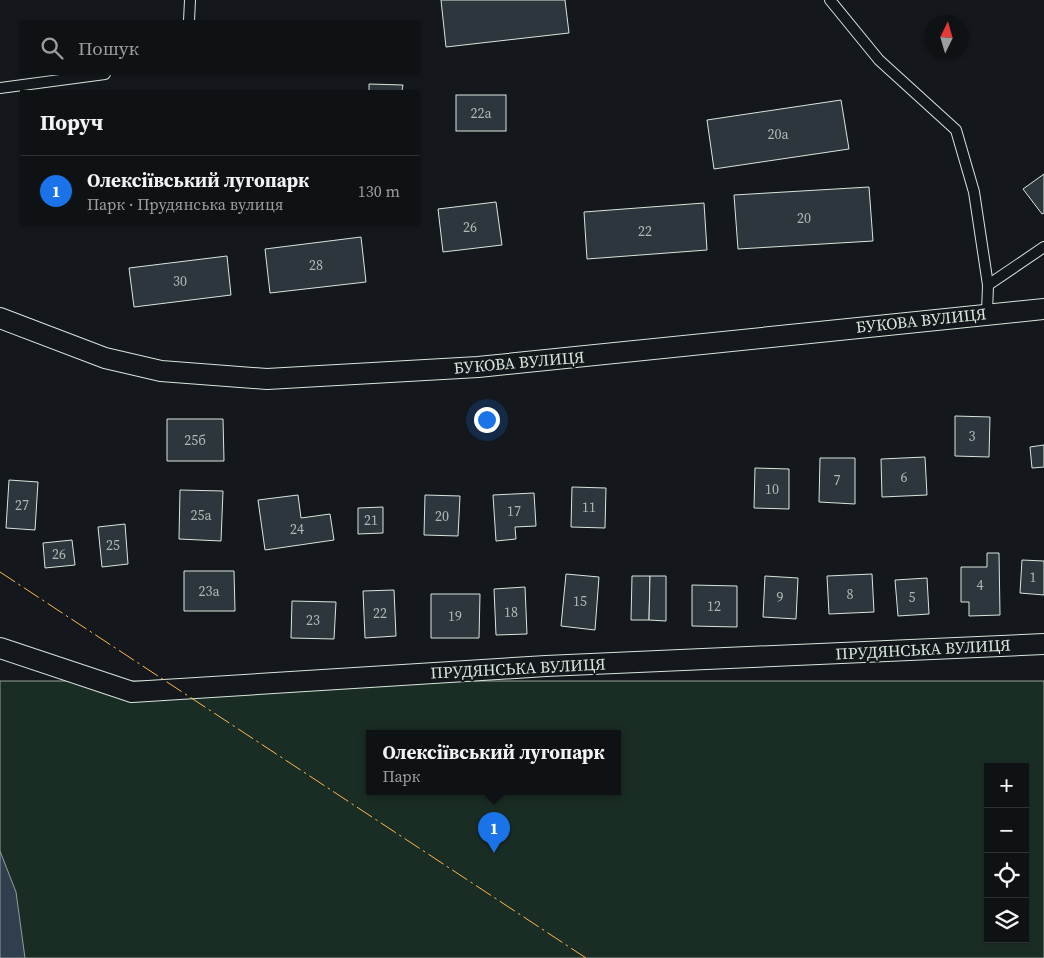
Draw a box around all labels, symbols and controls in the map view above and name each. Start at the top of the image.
north arrow [924,15,969,60]
search box [20,20,420,75]
icon: search [38,34,66,62]
text: Пошук [78,35,139,61]
house number: 22а [470,103,492,123]
text: Поруч [40,108,103,137]
house number: 20а [767,124,789,144]
text: Олексіївський лугопарк [87,167,309,193]
text: 1 [52,180,60,202]
text: 130 m [358,180,400,202]
text: Парк · Прудянська вулиця [87,193,283,215]
house number: 20 [797,208,811,228]
house number: 26 [463,217,477,237]
house number: 22 [638,221,652,241]
house number: 28 [309,255,323,275]
house number: 30 [173,271,187,291]
street label: БУКОВА ВУЛИЦЯ [855,302,987,338]
street label: БУКОВА ВУЛИЦЯ [453,345,585,379]
your location [474,407,500,433]
house number: 3 [969,426,976,446]
house number: 25б [184,430,206,450]
house number: 6 [901,467,908,487]
house number: 7 [834,470,841,490]
house number: 10 [765,479,779,499]
house number: 27 [15,495,29,515]
house number: 11 [582,497,596,517]
house number: 17 [507,501,521,521]
house number: 25а [190,505,212,525]
house number: 20 [435,506,449,526]
house number: 21 [364,510,378,530]
house number: 24 [290,519,304,539]
house number: 25 [106,535,120,555]
house number: 26 [52,544,66,564]
house number: 1 [1030,567,1037,587]
house number: 4 [977,575,984,595]
house number: 23а [198,581,220,601]
house number: 8 [847,584,854,604]
house number: 9 [777,587,784,607]
house number: 5 [909,587,916,607]
house number: 15 [573,591,587,611]
house number: 12 [707,596,721,616]
house number: 18 [504,602,518,622]
house number: 22 [373,603,387,623]
house number: 19 [448,606,462,626]
house number: 23 [306,610,320,630]
street label: ПРУДЯНСЬКА ВУЛИЦЯ [835,633,1011,665]
street label: ПРУДЯНСЬКА ВУЛИЦЯ [430,652,606,684]
popup [366,730,621,795]
text: Олексіївський лугопарк [382,739,605,765]
map controls [984,763,1029,943]
button: + [984,763,1029,808]
text: Парк [382,765,420,787]
button: − [984,808,1029,853]
pin: 1 [478,812,510,853]
button: locate [984,853,1029,898]
button: layers [984,898,1029,943]

